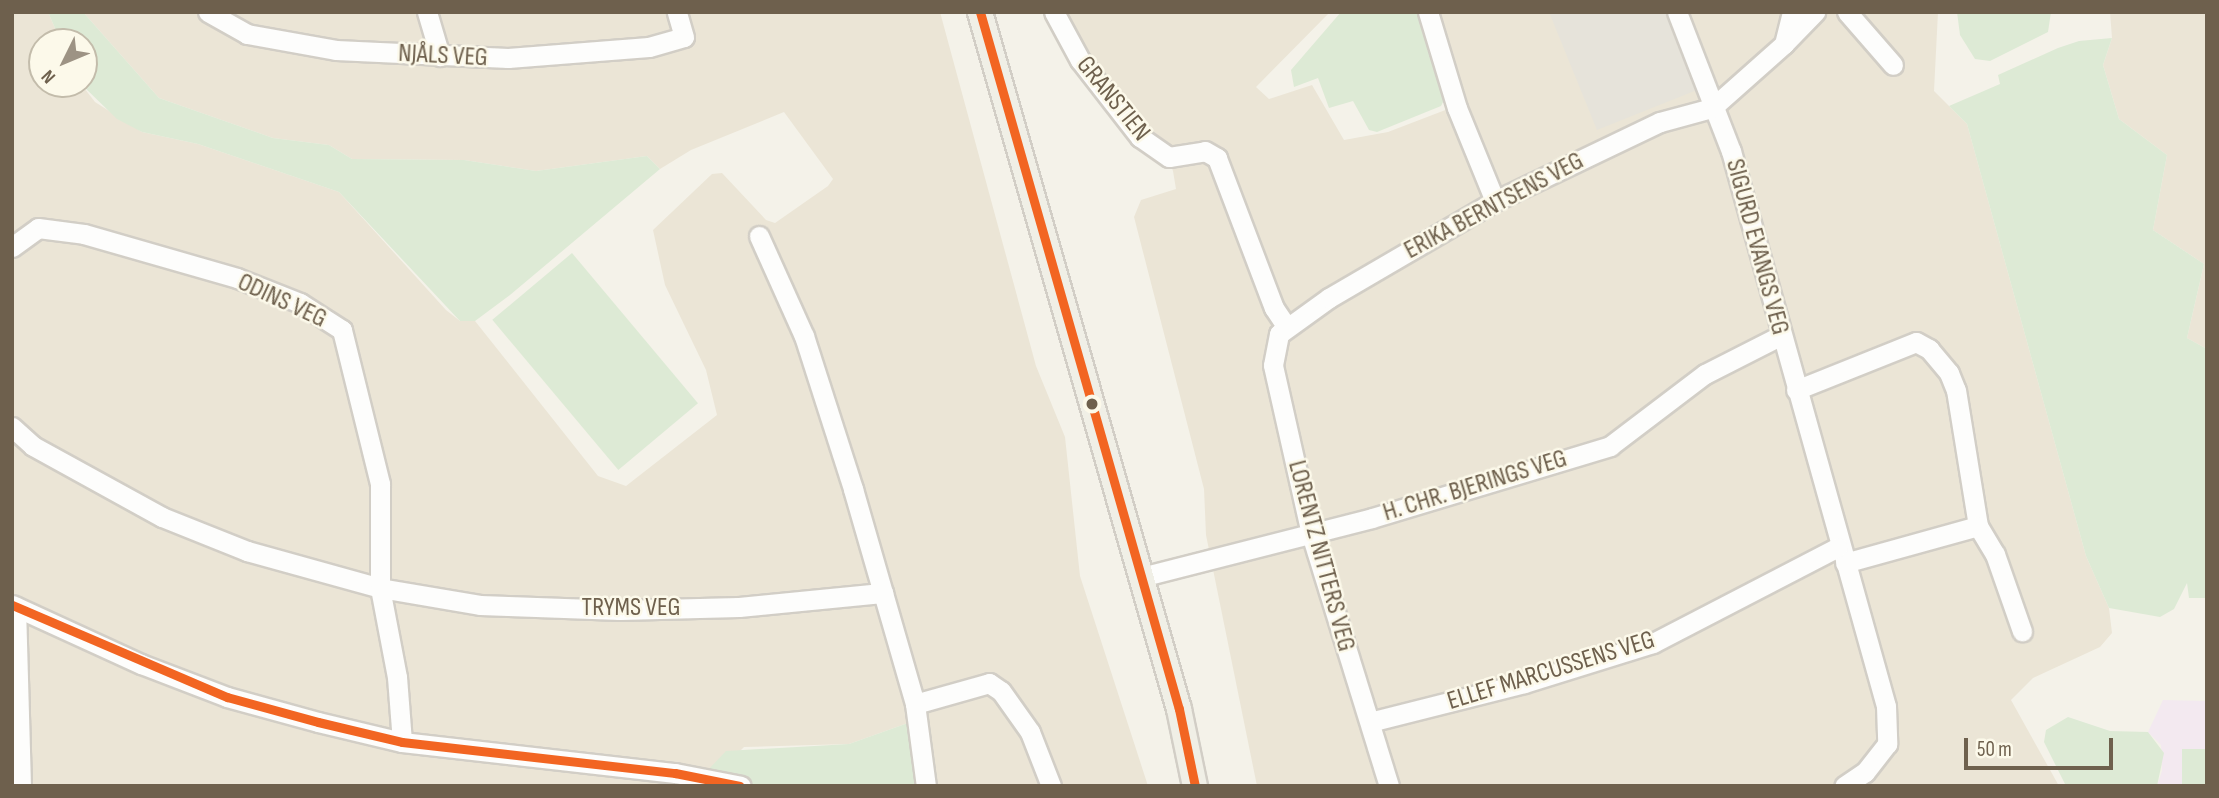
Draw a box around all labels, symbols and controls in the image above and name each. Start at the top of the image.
north arrow [28,28,98,98]
street label: NJÅLS VEG [397,38,489,74]
street label: GRANSTIEN [1069,50,1157,148]
text: N [37,65,61,88]
street label: ERIKA BERNTSENS VEG [1399,146,1589,266]
street label: SIGURD EVANGS VEG [1719,156,1795,338]
street label: ODINS VEG [233,267,331,335]
unlabelled marker [1085,397,1099,411]
street label: H. CHR. BJERINGS VEG [1379,443,1571,529]
street label: LORENTZ NITTERS VEG [1281,457,1361,655]
street label: TRYMS VEG [582,592,680,624]
street label: ELLEF MARCUSSENS VEG [1444,625,1658,717]
scale bar [1967,724,2116,768]
text: 50 m [1977,737,2012,762]

